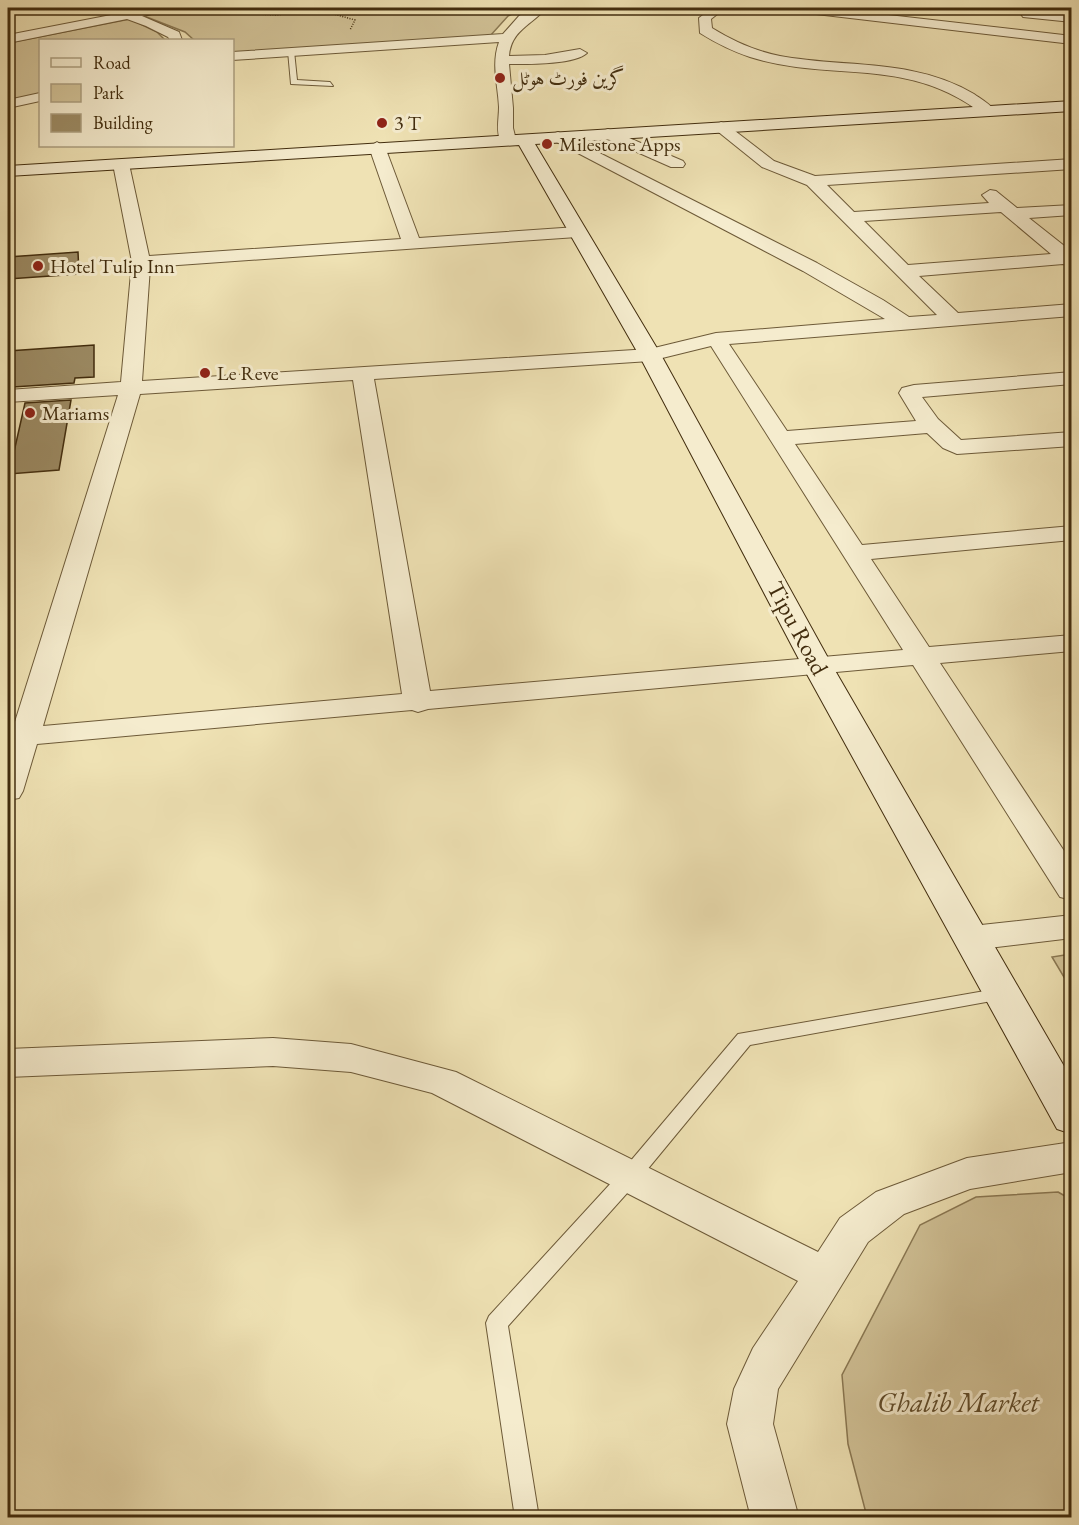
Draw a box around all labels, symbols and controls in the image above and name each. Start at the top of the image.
legend [39,39,234,147]
text: Road [93,51,132,74]
place label: گرین فورٹ ہوٹل [512,65,625,93]
marker: گرین فورٹ ہوٹل [493,71,507,85]
text: Park [93,81,124,104]
place label: 3 T [394,110,422,136]
text: Building [93,111,153,134]
marker: 3 T [375,116,389,130]
place label: Milestone Apps [559,131,681,157]
marker: Milestone Apps [540,137,554,151]
place label: Hotel Tulip Inn [50,253,175,279]
marker: Hotel Tulip Inn [31,259,45,273]
place label: Le Reve [217,360,279,386]
marker: Le Reve [198,366,212,380]
place label: Mariams [42,400,109,426]
marker: Mariams [23,406,37,420]
street label: Tipu Road [760,576,836,681]
park label: Ghalib Market [877,1384,1041,1420]

